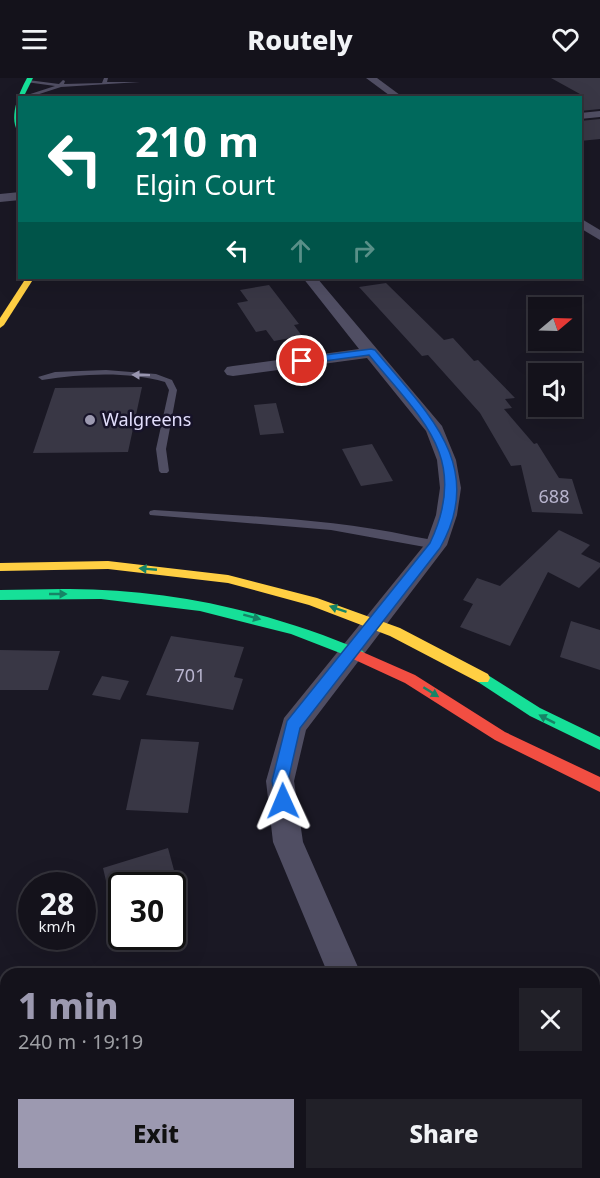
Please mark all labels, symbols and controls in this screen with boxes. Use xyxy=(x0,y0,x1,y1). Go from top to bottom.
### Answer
text: Routely xyxy=(247,21,353,58)
icon: menu xyxy=(18,23,51,56)
icon: heart xyxy=(549,23,582,56)
text: 210 m xyxy=(135,112,259,169)
icon: left xyxy=(36,120,114,198)
text: Elgin Court xyxy=(135,166,275,203)
icon: left xyxy=(221,234,254,267)
icon: ahead xyxy=(284,234,317,267)
icon: right xyxy=(347,234,380,267)
north arrow xyxy=(528,297,582,351)
map controls xyxy=(528,297,582,417)
pin xyxy=(276,335,327,386)
icon: arrive xyxy=(285,344,318,377)
button: sound xyxy=(528,363,582,417)
one-way arrow xyxy=(132,370,151,379)
place label: Walgreens xyxy=(102,407,191,431)
marker: Walgreens xyxy=(83,413,97,427)
house number: 688 xyxy=(539,484,569,508)
one-way arrow xyxy=(138,564,157,574)
one-way arrow xyxy=(49,589,68,599)
one-way arrow xyxy=(329,604,347,614)
one-way arrow xyxy=(243,613,261,622)
house number: 701 xyxy=(175,663,205,687)
one-way arrow xyxy=(422,686,438,698)
one-way arrow xyxy=(538,714,556,724)
position arrow xyxy=(251,769,315,833)
speed limit sign: 30 xyxy=(108,872,186,950)
text: 28 xyxy=(40,883,74,924)
text: km/h xyxy=(39,916,75,936)
text: 1 min xyxy=(18,981,119,1030)
button: close xyxy=(519,988,582,1051)
text: 240 m · 19:19 xyxy=(18,1028,143,1055)
button: Exit xyxy=(18,1099,294,1168)
button: Share xyxy=(306,1099,582,1168)

